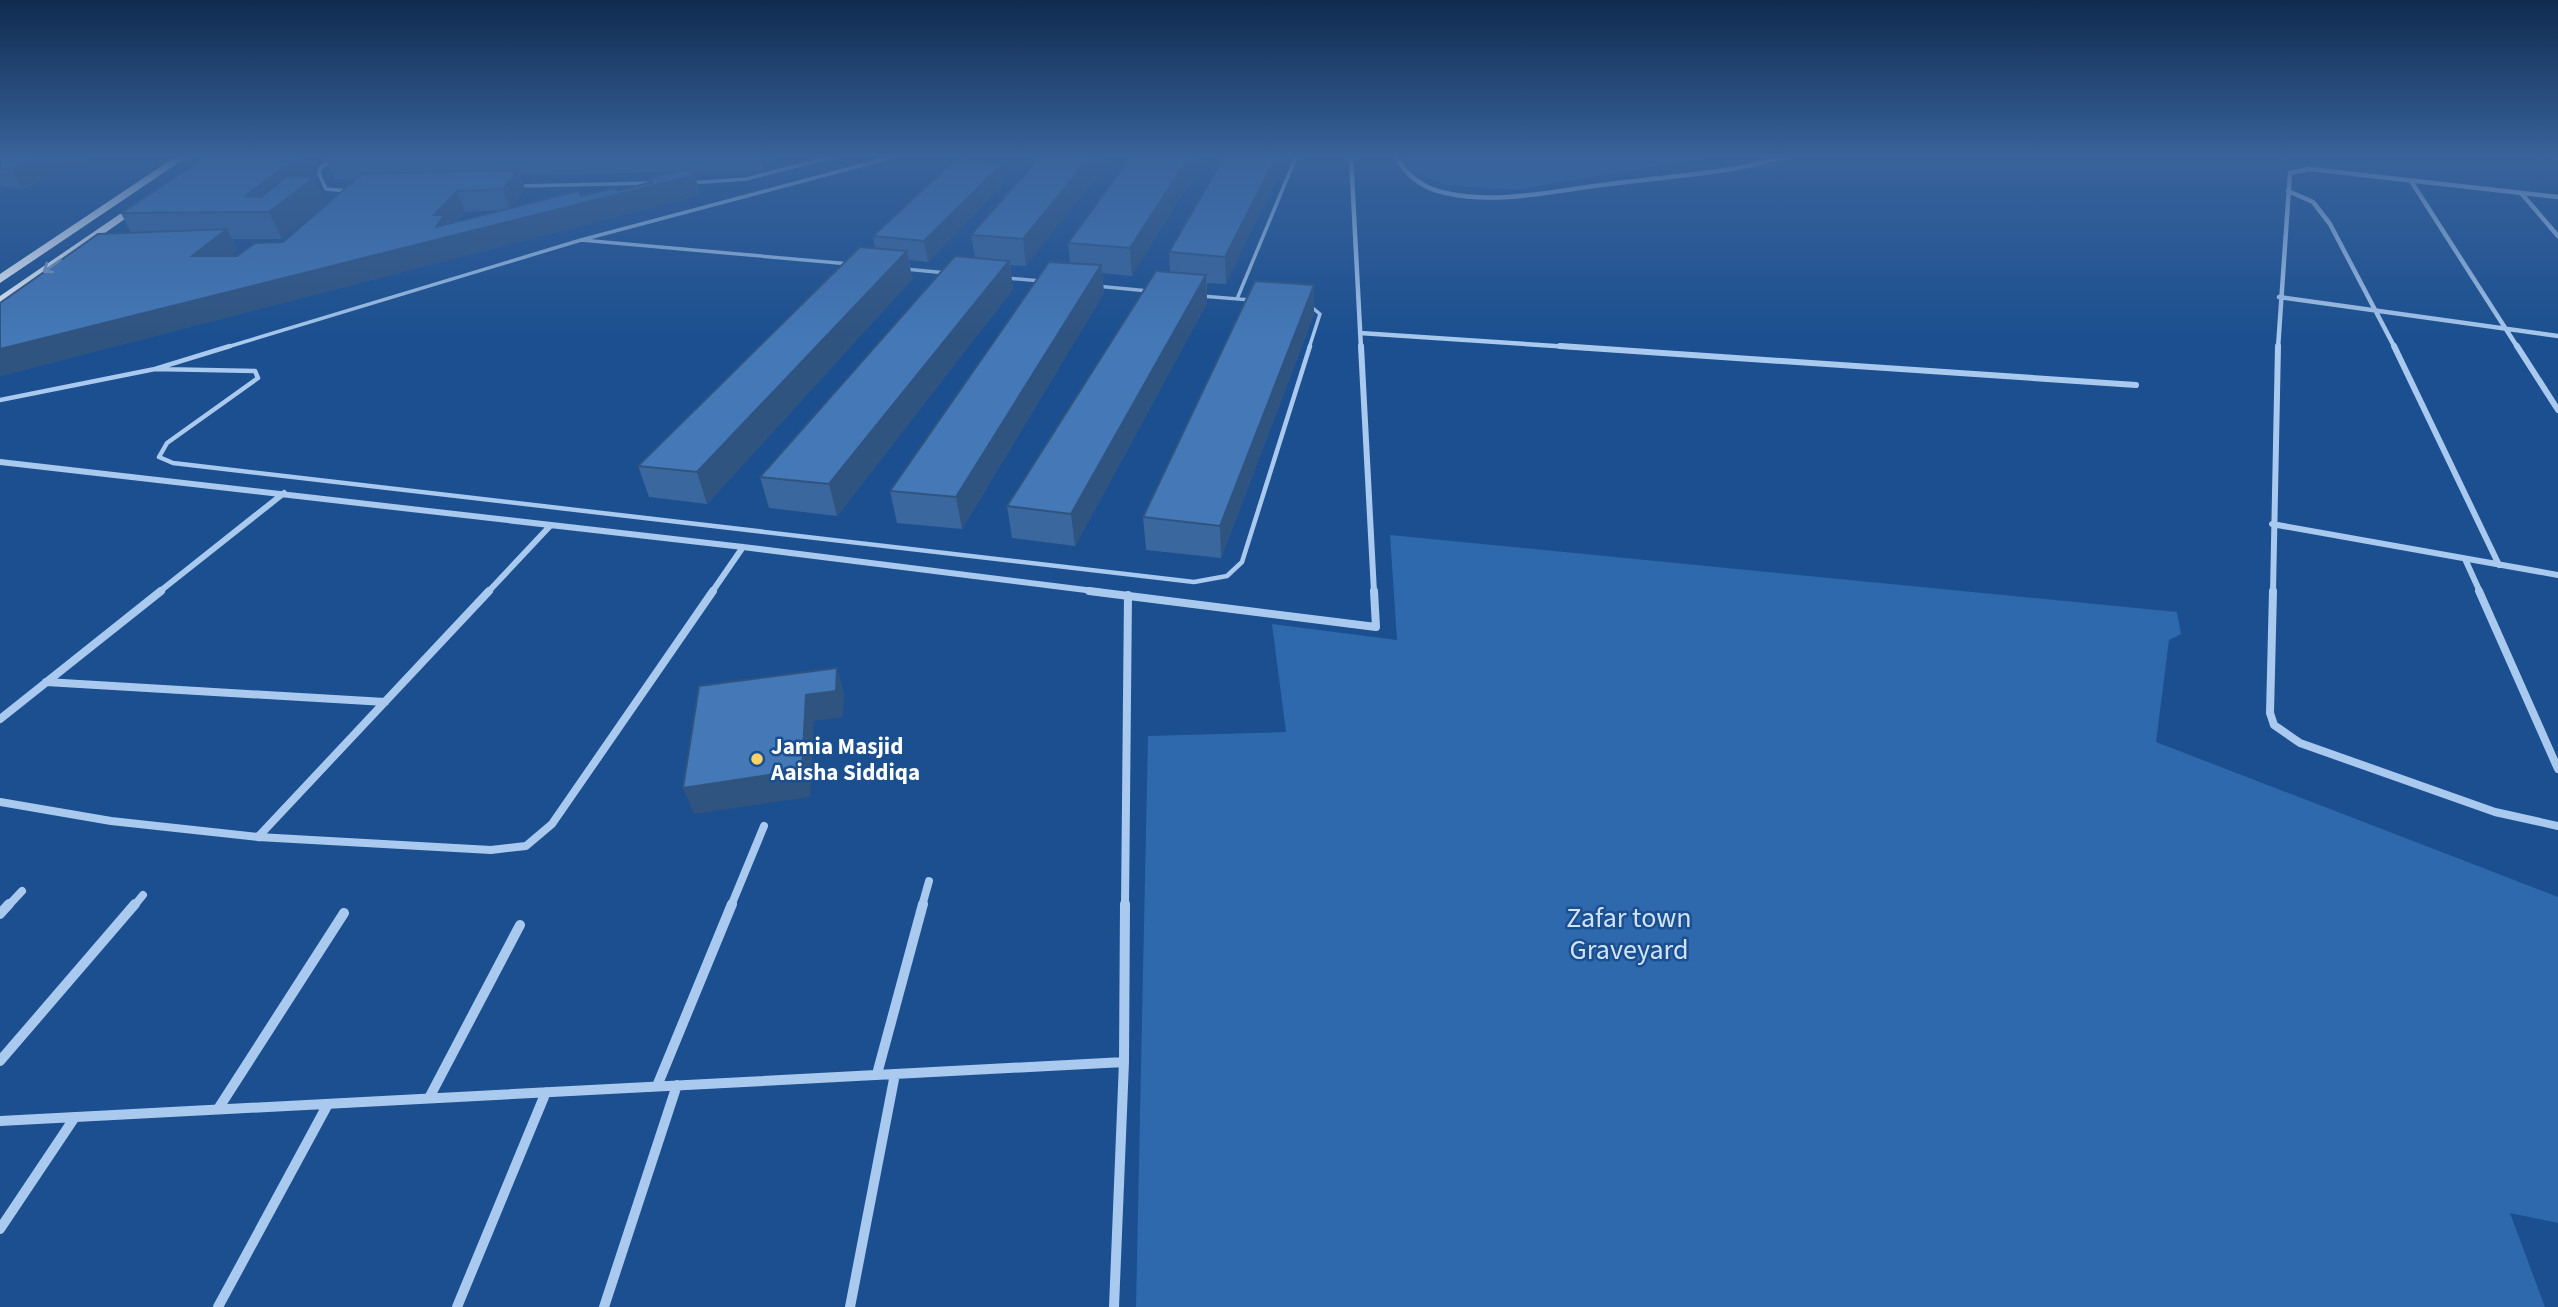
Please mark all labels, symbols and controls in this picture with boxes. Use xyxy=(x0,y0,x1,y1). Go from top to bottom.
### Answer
one-way arrow xyxy=(43,259,63,273)
place label: Jamia Masjid Aaisha Siddiqa xyxy=(770,730,920,789)
marker: Jamia Masjid Aaisha Siddiqa xyxy=(749,751,765,767)
park label: Zafar town Graveyard xyxy=(1566,898,1692,970)

